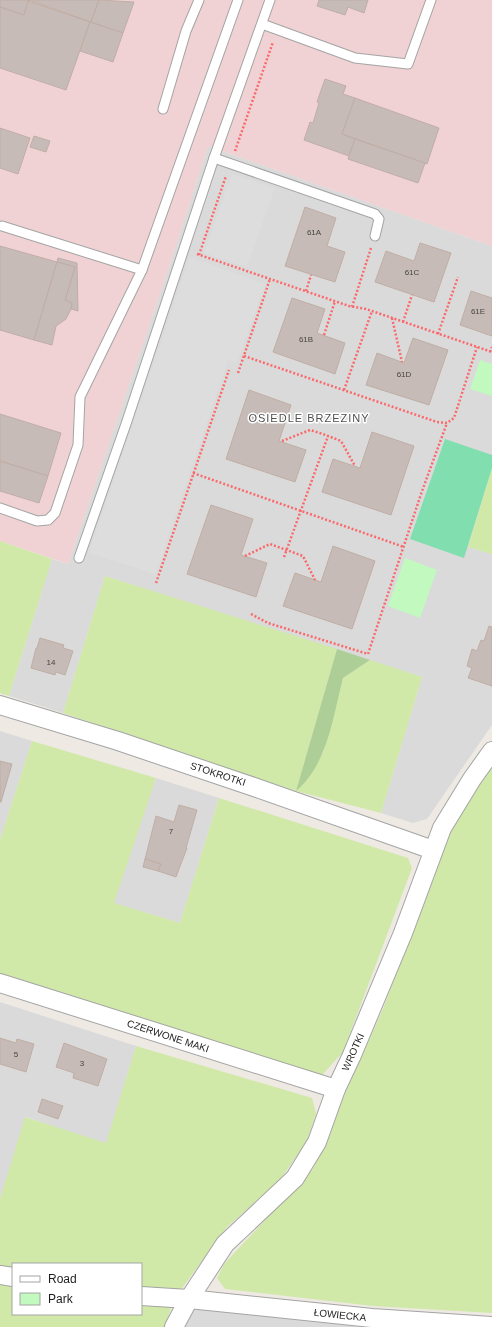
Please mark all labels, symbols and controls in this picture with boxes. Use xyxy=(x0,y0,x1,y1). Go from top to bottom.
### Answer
house number: 61A xyxy=(307,228,322,237)
house number: 61C xyxy=(405,268,420,277)
house number: 61E xyxy=(471,307,485,316)
house number: 61B xyxy=(299,335,313,344)
house number: 61D xyxy=(397,370,412,379)
district label: OSIEDLE BRZEZINY xyxy=(248,412,370,424)
house number: 14 xyxy=(47,658,56,667)
street label: STOKROTKI xyxy=(189,760,247,788)
house number: 7 xyxy=(169,827,174,836)
street label: CZERWONE MAKI xyxy=(126,1018,210,1054)
street label: WROTKI xyxy=(340,1031,366,1073)
house number: 5 xyxy=(14,1050,19,1059)
house number: 3 xyxy=(80,1059,85,1068)
legend xyxy=(12,1263,142,1315)
text: Road xyxy=(48,1272,77,1286)
text: Park xyxy=(48,1292,74,1306)
street label: ŁOWIECKA xyxy=(313,1307,367,1323)

